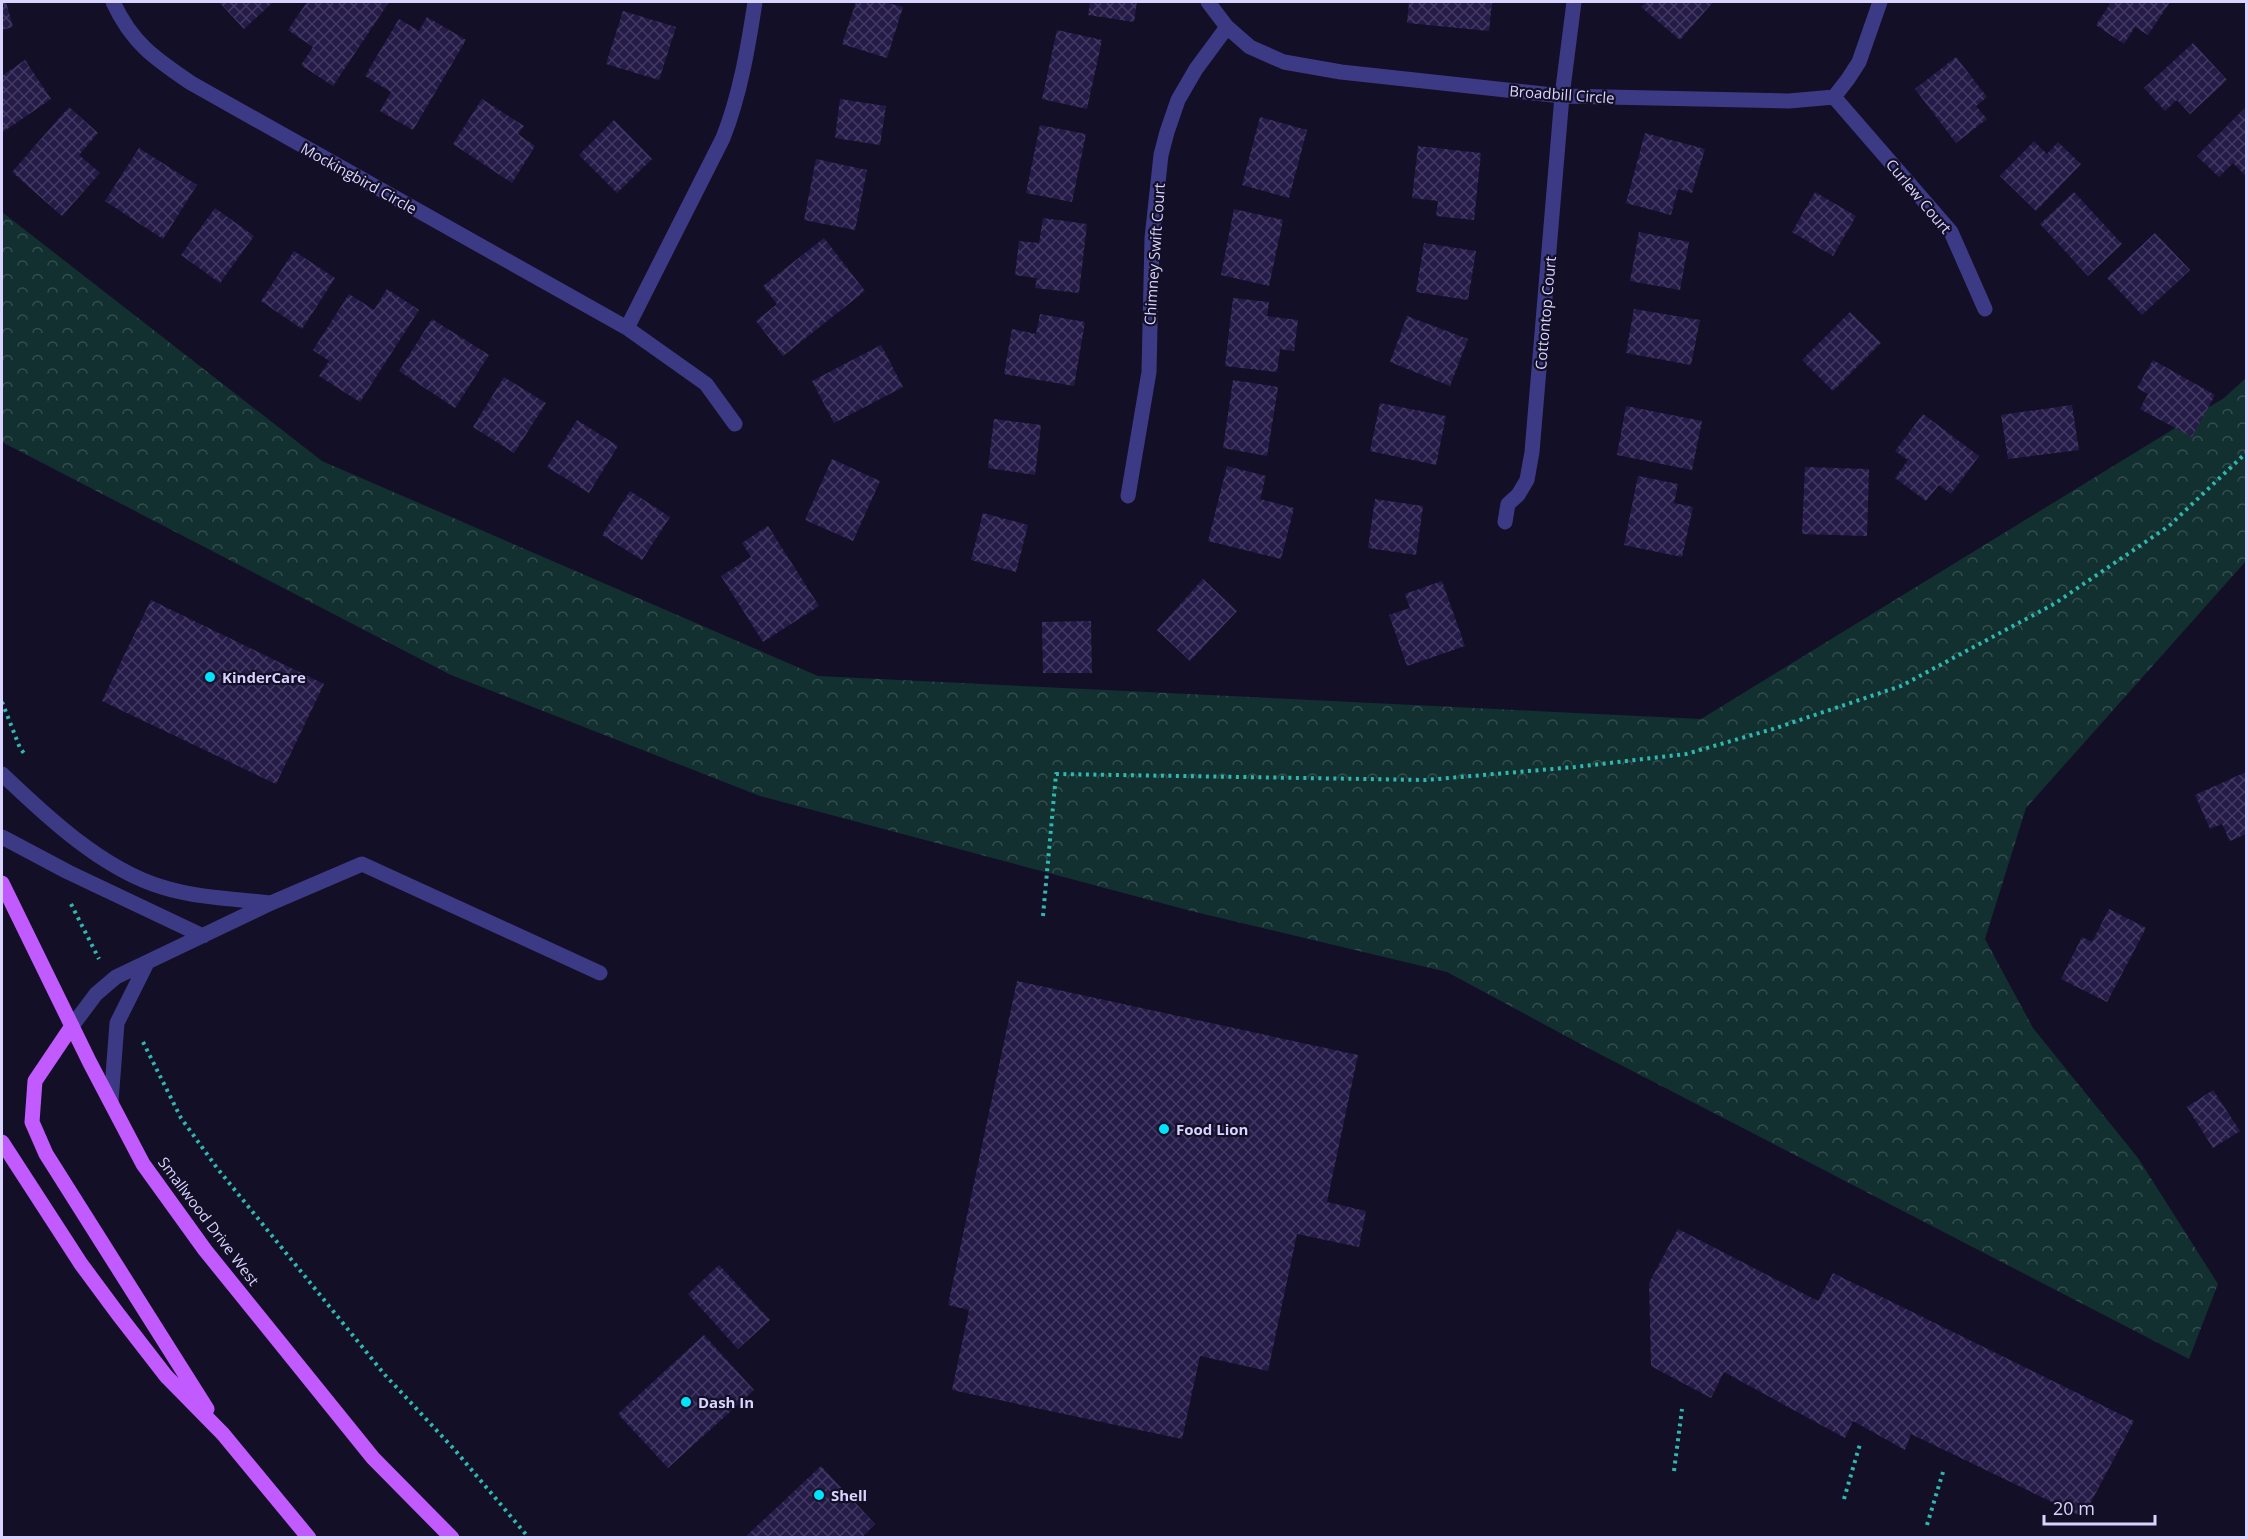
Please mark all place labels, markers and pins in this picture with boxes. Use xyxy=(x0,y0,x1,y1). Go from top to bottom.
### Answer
place label: KinderCare xyxy=(222,667,306,687)
marker: KinderCare xyxy=(203,670,217,684)
place label: Food Lion xyxy=(1176,1119,1248,1139)
marker: Food Lion xyxy=(1157,1122,1171,1136)
place label: Dash In xyxy=(698,1392,754,1412)
marker: Dash In xyxy=(679,1395,693,1409)
place label: Shell xyxy=(831,1485,867,1505)
marker: Shell xyxy=(812,1488,826,1502)

